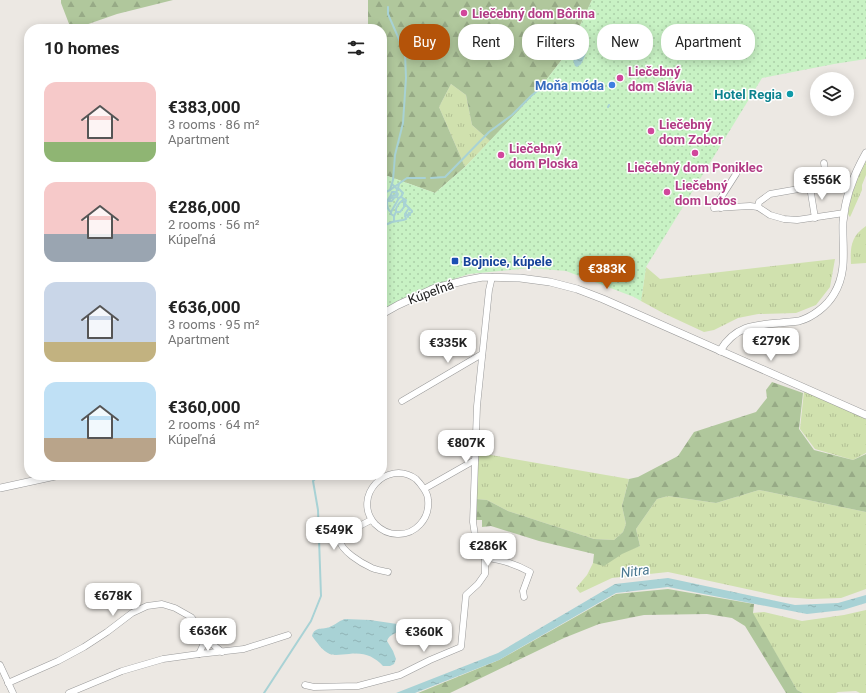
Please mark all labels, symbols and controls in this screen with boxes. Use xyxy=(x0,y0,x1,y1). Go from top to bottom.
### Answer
place label: Liečebný dom Bôrina xyxy=(472,6,595,21)
marker: Liečebný dom Bôrina xyxy=(459,8,469,18)
chip: Buy xyxy=(399,24,450,60)
chip: Rent xyxy=(458,24,514,60)
chip: Filters xyxy=(522,24,589,60)
chip: New xyxy=(597,24,653,60)
chip: Apartment xyxy=(661,24,755,60)
icon: filters xyxy=(345,37,367,59)
text: 10 homes xyxy=(44,38,120,58)
place label: Liečebný dom Slávia xyxy=(628,64,692,94)
map controls xyxy=(810,72,854,116)
button: layers xyxy=(810,72,854,116)
marker: Liečebný dom Slávia xyxy=(615,73,625,83)
place label: Moňa móda xyxy=(535,78,604,93)
marker: Moňa móda xyxy=(607,80,617,90)
place label: Hotel Regia xyxy=(714,87,782,102)
marker: Hotel Regia xyxy=(785,89,795,99)
text: €383,000 xyxy=(168,97,240,117)
icon: home xyxy=(76,98,124,146)
text: 3 rooms · 86 m² xyxy=(168,117,260,132)
place label: Liečebný dom Zobor xyxy=(659,117,723,147)
marker: Liečebný dom Zobor xyxy=(646,126,656,136)
text: Apartment xyxy=(168,132,230,147)
place label: Liečebný dom Ploska xyxy=(509,141,578,171)
marker: Liečebný dom Poniklec xyxy=(690,148,700,158)
marker: Liečebný dom Ploska xyxy=(496,150,506,160)
place label: Liečebný dom Poniklec xyxy=(627,160,763,175)
pin: €556K xyxy=(794,167,850,201)
text: €556K xyxy=(803,172,841,187)
place label: Liečebný dom Lotos xyxy=(675,178,737,208)
marker: Liečebný dom Lotos xyxy=(662,187,672,197)
text: €286,000 xyxy=(168,197,240,217)
icon: home xyxy=(76,198,124,246)
text: 2 rooms · 56 m² xyxy=(168,217,260,232)
text: Kúpeľná xyxy=(168,232,216,247)
place label: Bojnice, kúpele xyxy=(463,254,552,269)
marker: Bojnice, kúpele xyxy=(450,256,460,266)
pin: €383K xyxy=(579,256,635,290)
text: €383K xyxy=(588,261,626,276)
street label: Kúpeľná xyxy=(406,277,456,307)
text: €636,000 xyxy=(168,297,240,317)
icon: home xyxy=(76,298,124,346)
text: 3 rooms · 95 m² xyxy=(168,317,260,332)
pin: €279K xyxy=(743,328,799,362)
pin: €335K xyxy=(420,330,476,364)
text: Apartment xyxy=(168,332,230,347)
text: €279K xyxy=(752,333,790,348)
text: €335K xyxy=(429,335,467,350)
text: €360,000 xyxy=(168,397,240,417)
icon: home xyxy=(76,398,124,446)
text: 2 rooms · 64 m² xyxy=(168,417,260,432)
pin: €807K xyxy=(438,430,494,464)
text: Kúpeľná xyxy=(168,432,216,447)
text: €807K xyxy=(447,435,485,450)
pin: €549K xyxy=(306,517,362,551)
text: €549K xyxy=(315,522,353,537)
pin: €286K xyxy=(460,533,516,567)
text: €286K xyxy=(469,538,507,553)
water label: Nitra xyxy=(620,561,650,581)
pin: €678K xyxy=(85,583,141,617)
text: €678K xyxy=(94,588,132,603)
pin: €636K xyxy=(180,618,236,652)
pin: €360K xyxy=(396,619,452,653)
text: €636K xyxy=(189,623,227,638)
text: €360K xyxy=(405,624,443,639)

